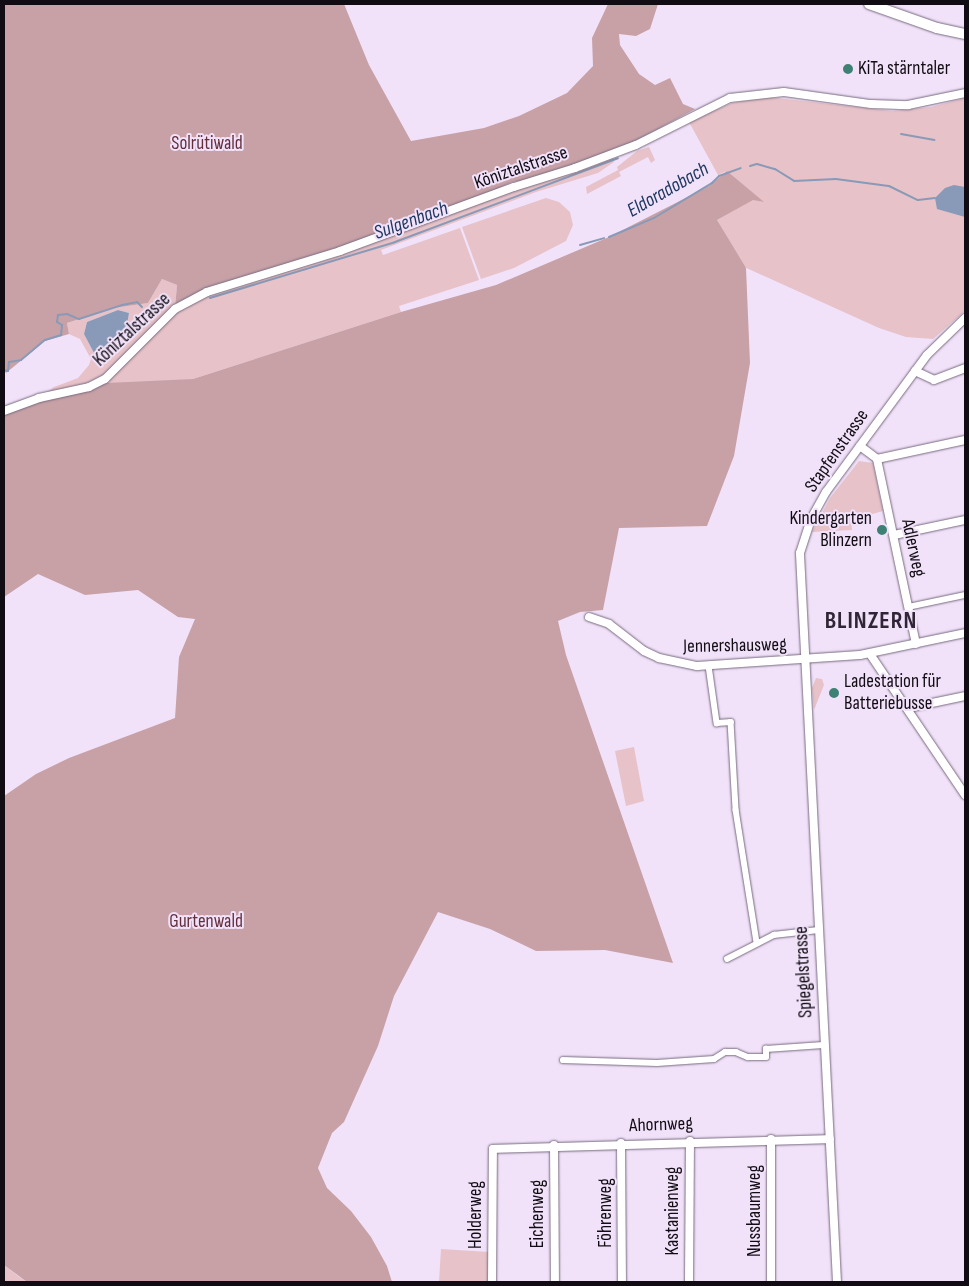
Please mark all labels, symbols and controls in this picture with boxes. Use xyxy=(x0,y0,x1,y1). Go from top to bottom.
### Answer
place label: KiTa stärntaler xyxy=(858,58,950,80)
marker: KiTa stärntaler xyxy=(842,63,854,75)
park label: Solrütiwald xyxy=(171,133,243,155)
street label: Köniztalstrasse xyxy=(471,141,571,195)
water label: Eldoradobach xyxy=(623,157,713,223)
water label: Sulgenbach xyxy=(371,197,451,245)
street label: Köniztalstrasse xyxy=(89,288,175,372)
street label: Stapfenstrasse xyxy=(800,405,874,497)
place label: Kindergarten Blinzern xyxy=(789,508,872,552)
street label: Adlerweg xyxy=(896,517,930,579)
marker: Kindergarten Blinzern xyxy=(876,524,888,536)
district label: BLINZERN xyxy=(824,607,918,635)
street label: Jennershausweg xyxy=(683,634,787,658)
place label: Ladestation für Batteriebusse xyxy=(844,671,941,715)
marker: Ladestation für Batteriebusse xyxy=(828,687,840,699)
park label: Gurtenwald xyxy=(169,911,243,933)
street label: Spiegelstrasse xyxy=(790,925,818,1019)
street label: Ahornweg xyxy=(629,1112,693,1138)
street label: Nussbaumweg xyxy=(744,1165,766,1257)
street label: Kastanienweg xyxy=(662,1167,684,1255)
street label: Föhrenweg xyxy=(595,1178,617,1248)
street label: Eichenweg xyxy=(527,1180,549,1248)
street label: Holderweg xyxy=(465,1181,487,1249)

